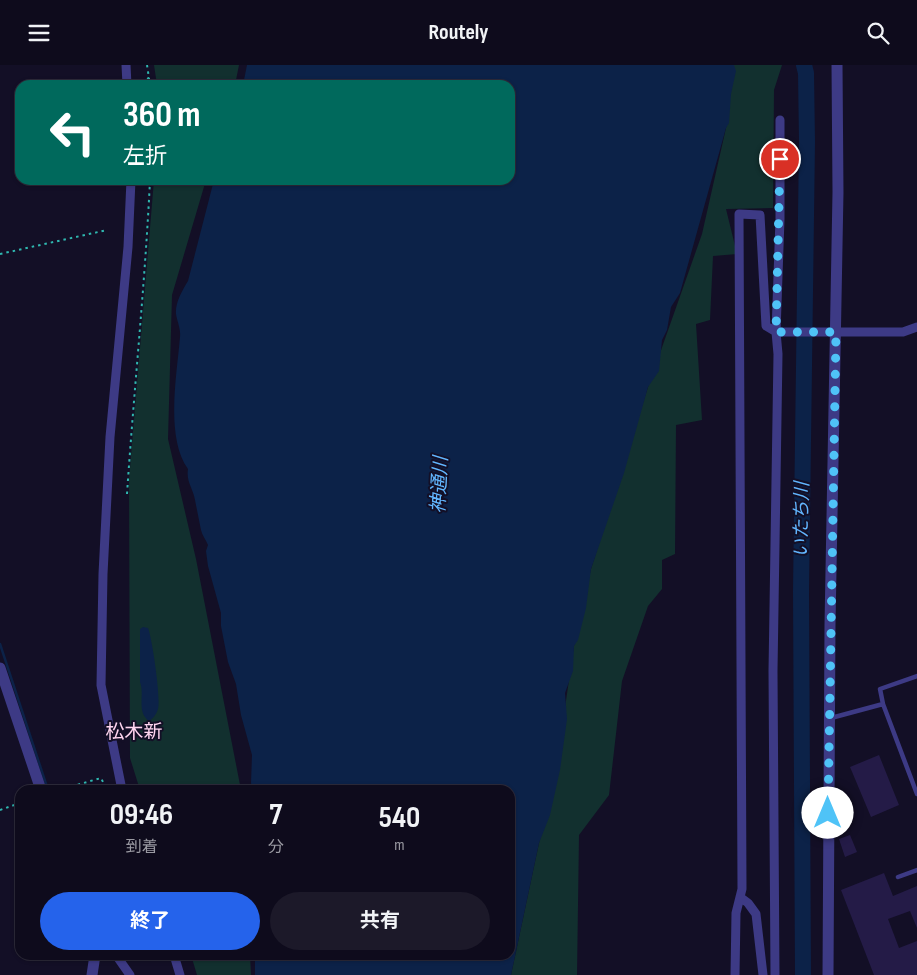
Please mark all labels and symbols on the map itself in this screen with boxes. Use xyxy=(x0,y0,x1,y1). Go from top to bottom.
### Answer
pin xyxy=(759,138,801,180)
water label: 神通川 xyxy=(427,454,453,514)
water label: いたち川 xyxy=(790,480,814,558)
district label: 松木新 xyxy=(105,721,163,744)
position arrow xyxy=(801,786,853,838)

